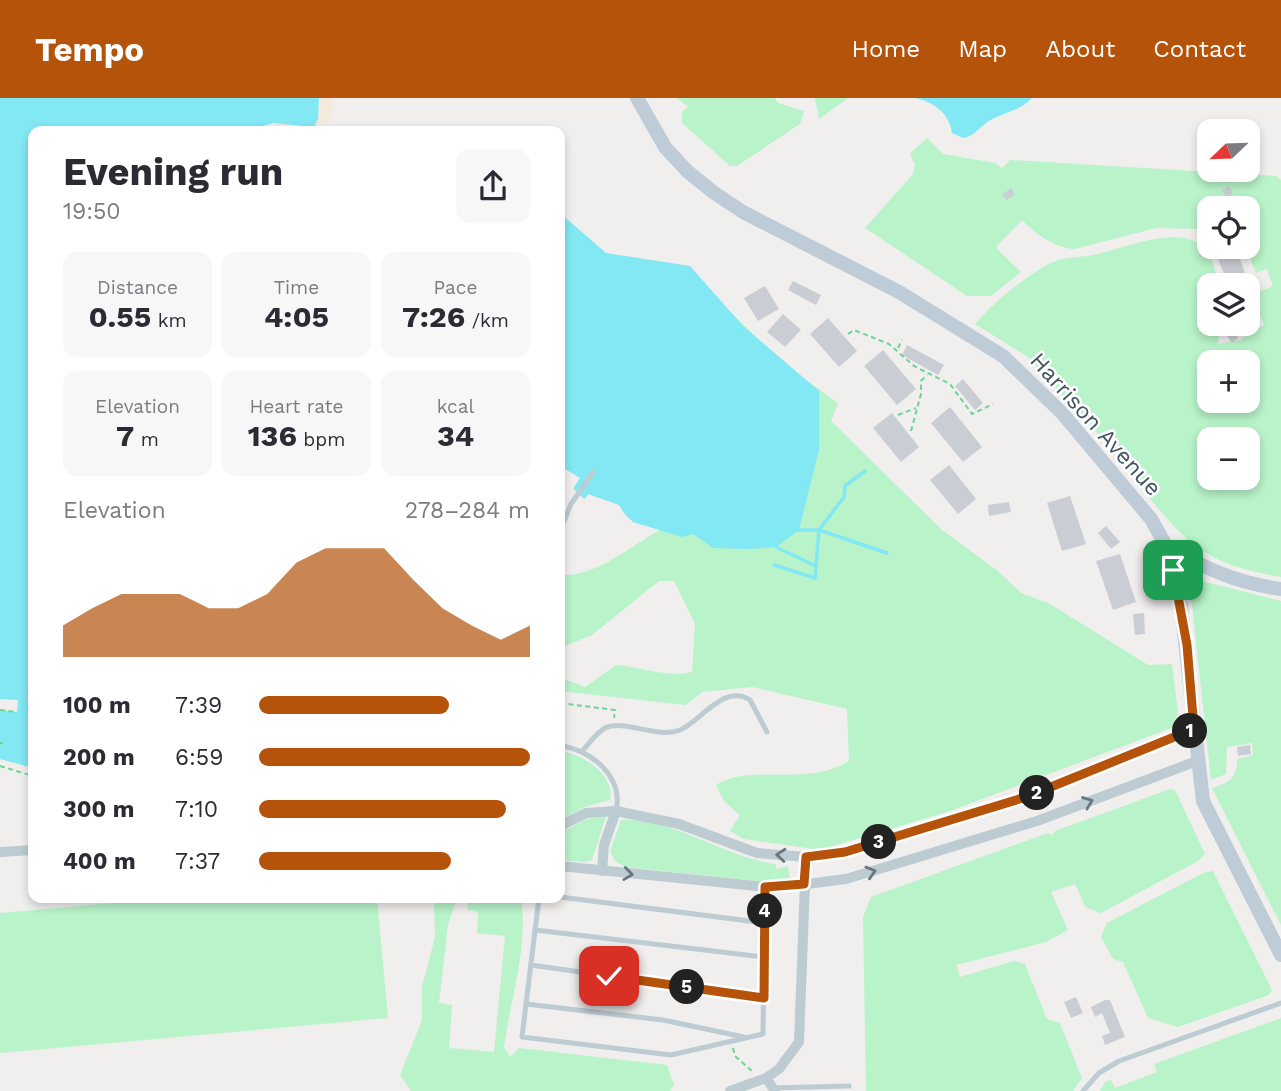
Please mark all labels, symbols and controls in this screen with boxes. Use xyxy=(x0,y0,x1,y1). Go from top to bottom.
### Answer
text: Tempo xyxy=(35,30,144,69)
text: Home xyxy=(852,35,920,63)
text: Map xyxy=(958,35,1007,63)
text: About xyxy=(1045,35,1115,63)
text: Contact xyxy=(1153,35,1246,63)
north arrow xyxy=(1197,119,1260,182)
map controls xyxy=(1197,119,1260,490)
button: share xyxy=(456,149,530,223)
text: Evening run xyxy=(63,150,283,194)
button: locate xyxy=(1197,196,1260,259)
text: 19:50 xyxy=(63,198,121,225)
button: layers xyxy=(1197,273,1260,336)
text: Distance xyxy=(97,276,178,299)
text: Time xyxy=(274,276,319,299)
text: Pace xyxy=(434,276,477,299)
text: 0.55 xyxy=(88,299,151,334)
text: 4:05 xyxy=(264,299,329,334)
text: 7:26 xyxy=(402,299,465,334)
text: km xyxy=(151,309,187,332)
text: /km xyxy=(465,309,509,332)
street label: Harrison Avenue xyxy=(1024,347,1167,501)
button: + xyxy=(1197,350,1260,413)
text: Elevation xyxy=(95,395,180,418)
text: Heart rate xyxy=(250,395,343,418)
text: kcal xyxy=(437,395,474,418)
text: 7 xyxy=(116,418,134,453)
text: 136 xyxy=(248,418,297,453)
text: 34 xyxy=(437,418,474,453)
button: − xyxy=(1197,427,1260,490)
text: m xyxy=(134,428,159,451)
text: bpm xyxy=(297,428,345,451)
text: Elevation xyxy=(63,497,166,524)
text: 278–284 m xyxy=(405,497,530,524)
pin xyxy=(1143,540,1203,600)
icon: arrive xyxy=(1154,551,1192,589)
text: 100 m xyxy=(63,692,131,719)
text: 7:39 xyxy=(175,692,222,719)
pin: 1 xyxy=(1172,714,1208,748)
text: 1 xyxy=(1185,719,1194,742)
text: 200 m xyxy=(63,744,135,771)
text: 6:59 xyxy=(175,744,223,771)
pin: 2 xyxy=(1020,776,1054,810)
text: 2 xyxy=(1031,781,1042,804)
text: 300 m xyxy=(63,796,134,823)
text: 7:10 xyxy=(175,796,218,823)
one-way arrow xyxy=(1081,796,1093,810)
pin: 3 xyxy=(862,824,896,860)
text: 3 xyxy=(873,830,884,853)
text: 400 m xyxy=(63,848,136,875)
text: 7:37 xyxy=(175,848,220,875)
one-way arrow xyxy=(775,848,786,863)
one-way arrow xyxy=(865,865,877,880)
one-way arrow xyxy=(623,866,634,881)
pin: 4 xyxy=(748,894,782,928)
text: 4 xyxy=(758,899,771,922)
pin xyxy=(579,946,639,1006)
icon: check xyxy=(590,957,628,995)
pin: 5 xyxy=(670,970,704,1004)
text: 5 xyxy=(681,975,692,998)

